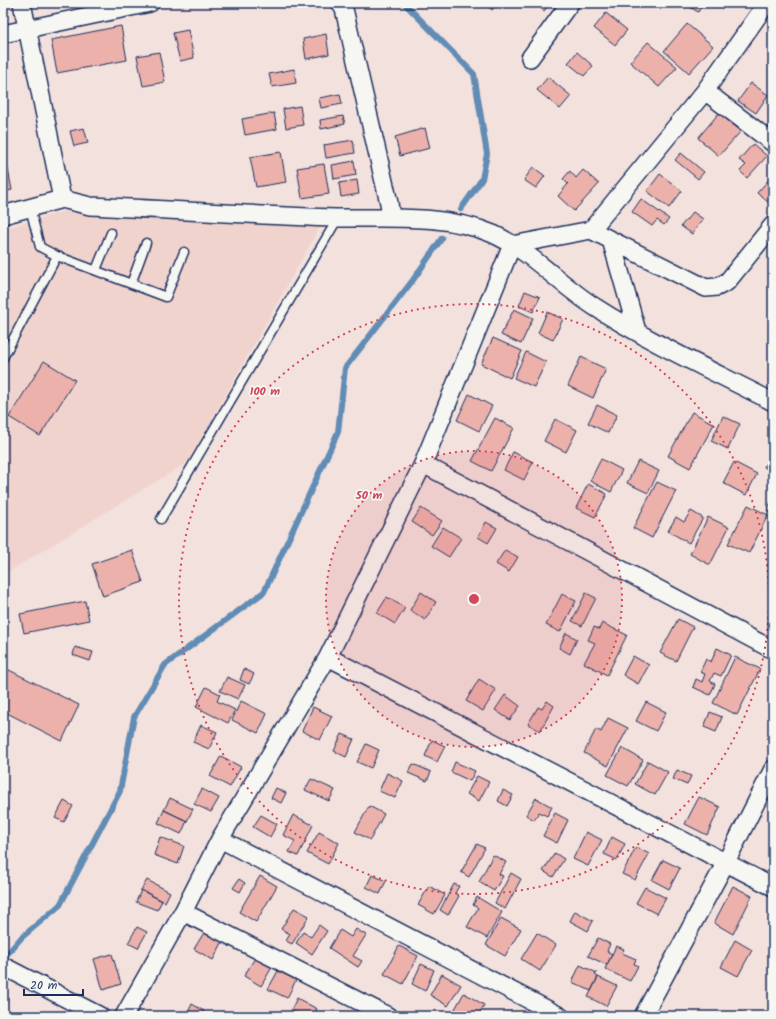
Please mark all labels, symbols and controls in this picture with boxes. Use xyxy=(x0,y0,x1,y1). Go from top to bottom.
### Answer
text: 100 m xyxy=(250,382,280,401)
text: 50 m xyxy=(355,486,383,505)
centre of rings xyxy=(467,592,481,606)
scale bar xyxy=(24,971,83,997)
text: 20 m xyxy=(30,976,58,995)

